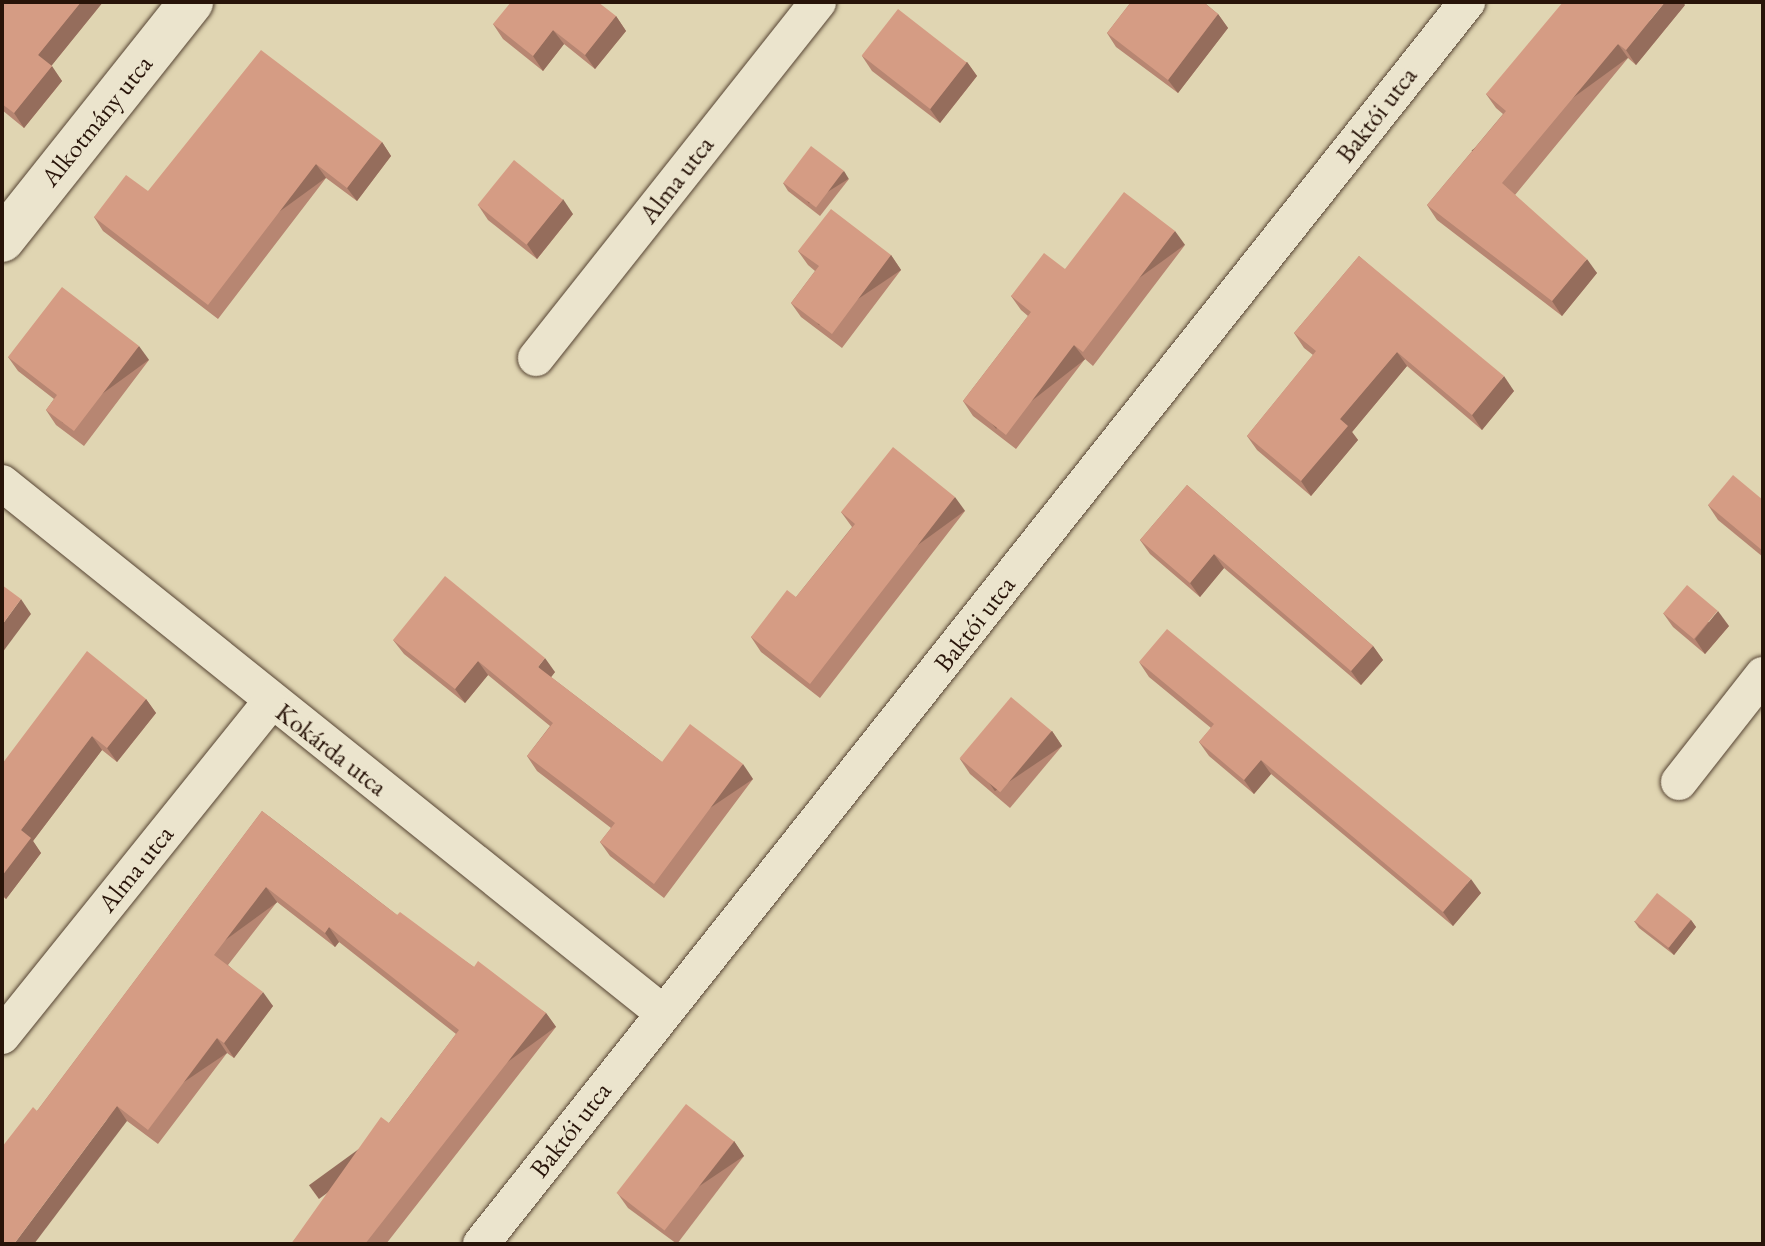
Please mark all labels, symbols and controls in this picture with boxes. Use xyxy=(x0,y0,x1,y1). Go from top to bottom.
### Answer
street label: Alkotmány utca xyxy=(35,49,159,193)
street label: Baktói utca xyxy=(1330,61,1424,169)
street label: Alma utca xyxy=(633,130,721,230)
street label: Baktói utca xyxy=(928,570,1022,678)
street label: Kokárda utca xyxy=(269,697,393,803)
street label: Alma utca xyxy=(92,819,180,919)
street label: Baktói utca xyxy=(524,1076,618,1184)

